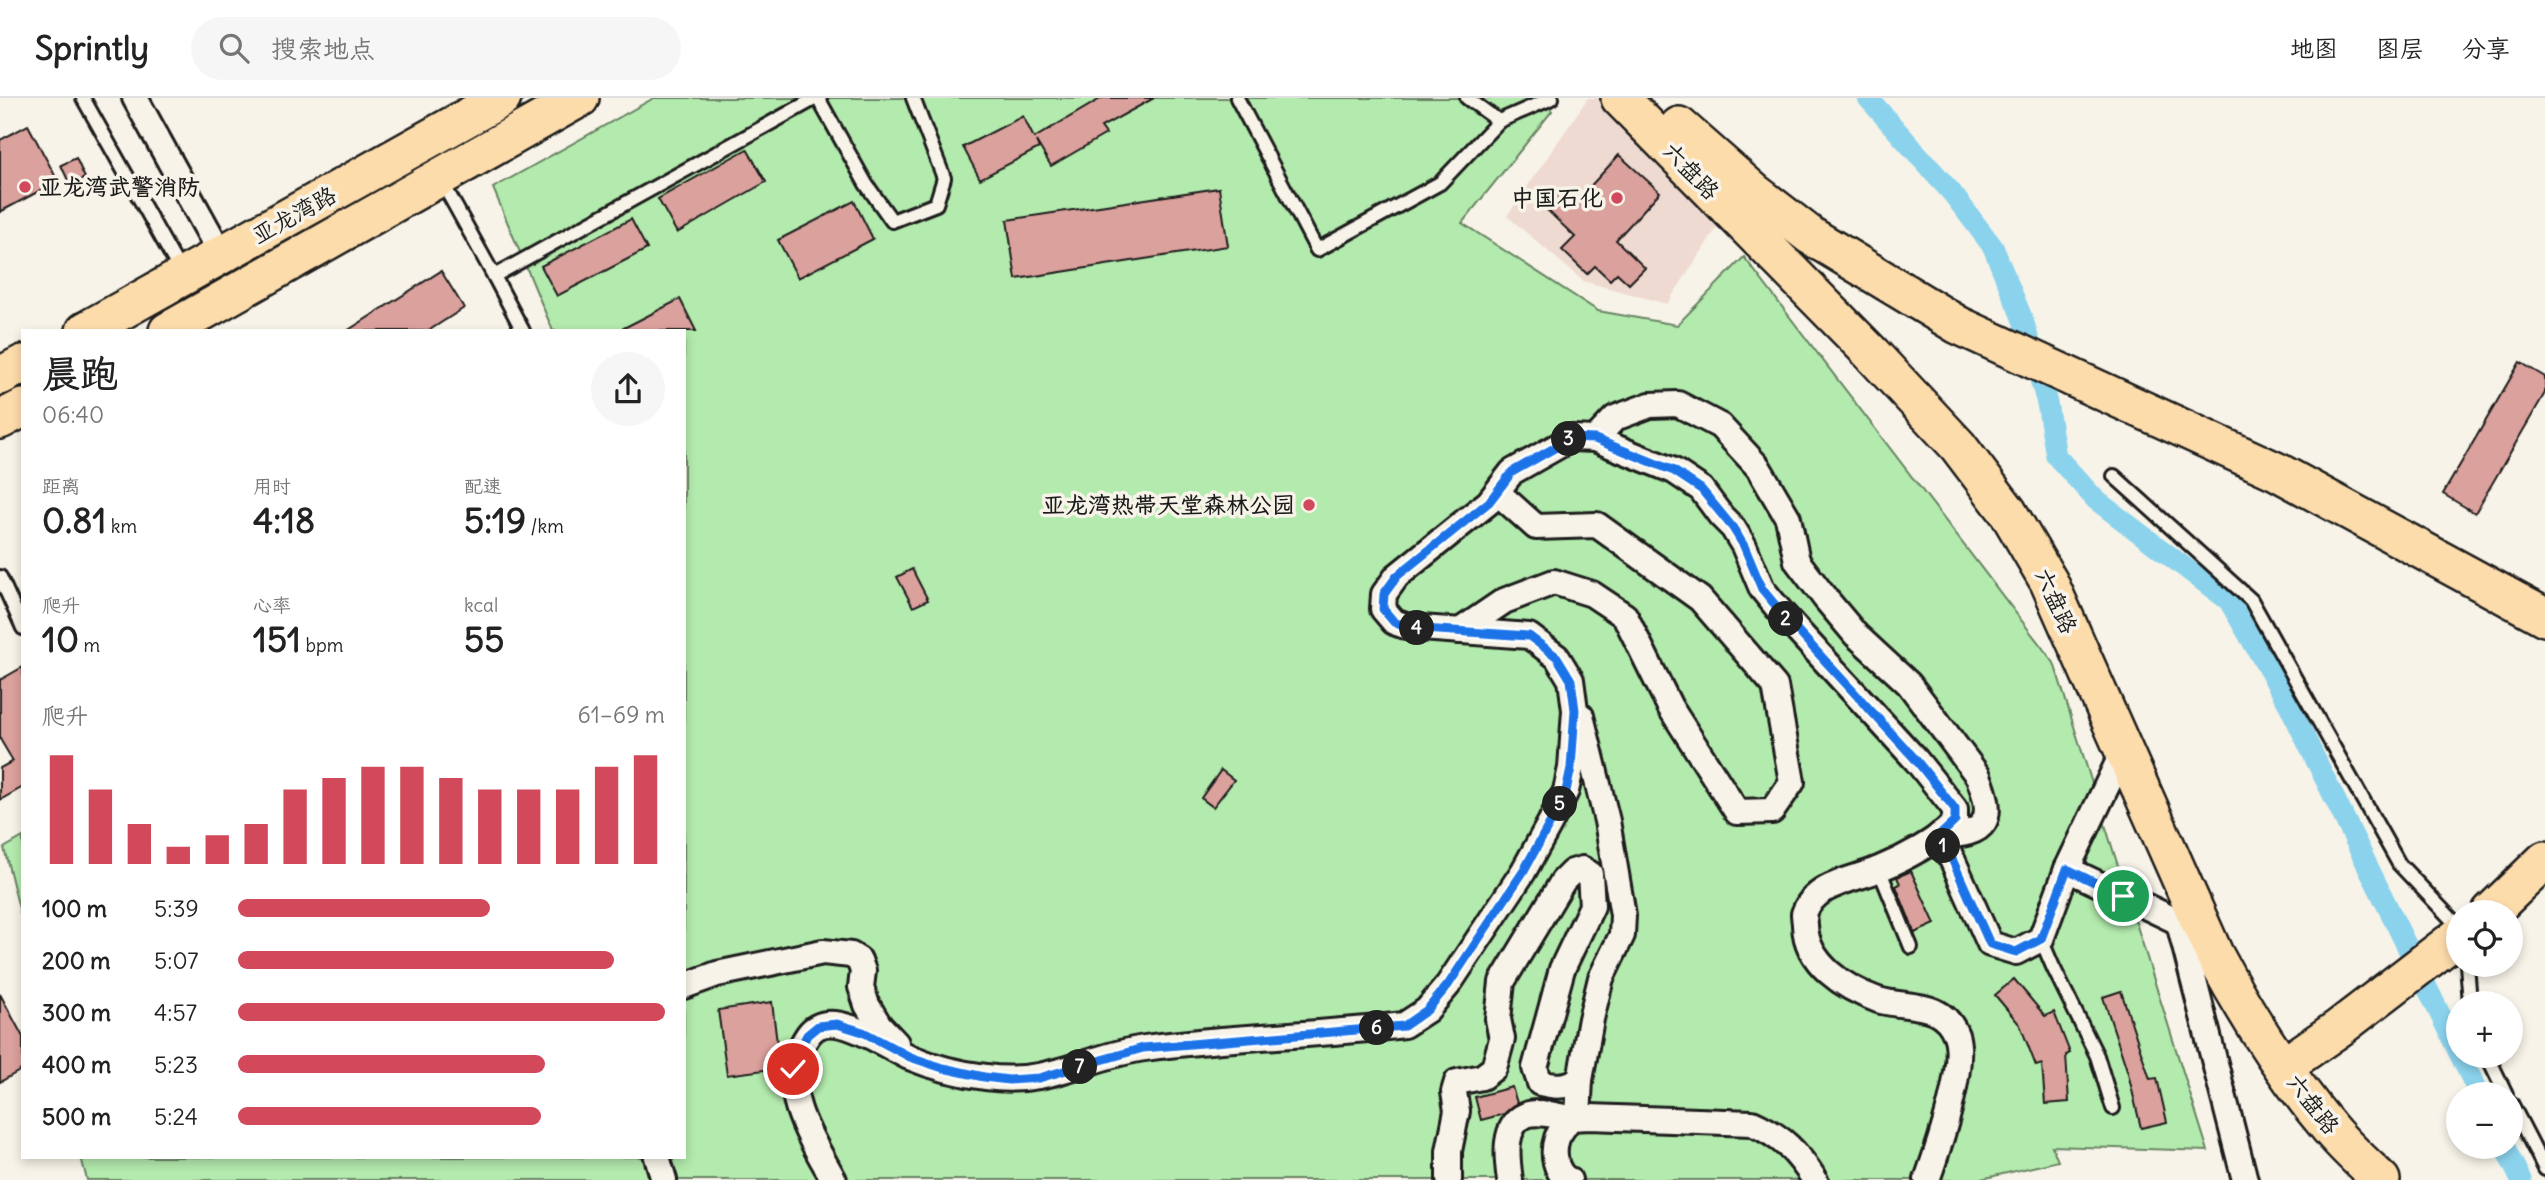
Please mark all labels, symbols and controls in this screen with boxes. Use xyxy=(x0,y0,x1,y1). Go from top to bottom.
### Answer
search box xyxy=(191,17,681,80)
text: Sprintly xyxy=(35,27,149,69)
icon: search xyxy=(215,29,253,67)
text: 搜索地点 xyxy=(271,32,375,65)
text: 地图 xyxy=(2290,33,2338,63)
text: 图层 xyxy=(2376,33,2424,63)
text: 分享 xyxy=(2462,33,2510,63)
street label: 六盘路 xyxy=(1657,136,1726,206)
place label: 亚龙湾武警消防 xyxy=(39,172,200,201)
marker: 亚龙湾武警消防 xyxy=(17,179,33,195)
street label: 亚龙湾路 xyxy=(246,180,341,250)
place label: 中国石化 xyxy=(1511,183,1603,212)
marker: 中国石化 xyxy=(1609,190,1625,206)
text: 晨跑 xyxy=(42,350,118,397)
button: share xyxy=(591,352,665,426)
text: 06:40 xyxy=(42,400,104,429)
pin: 3 xyxy=(1552,422,1586,456)
text: 3 xyxy=(1563,426,1574,450)
text: 距离 xyxy=(42,474,80,498)
text: 用时 xyxy=(253,474,291,498)
text: 配速 xyxy=(464,474,502,498)
place label: 亚龙湾热带天堂森林公园 xyxy=(1042,490,1295,519)
marker: 亚龙湾热带天堂森林公园 xyxy=(1301,497,1317,513)
text: 0.81 xyxy=(42,498,106,542)
text: 4:18 xyxy=(253,498,315,542)
text: 5:19 xyxy=(464,498,526,542)
text: km xyxy=(106,514,137,538)
text: /km xyxy=(526,514,564,538)
street label: 六盘路 xyxy=(2029,563,2084,638)
text: 爬升 xyxy=(42,593,80,617)
text: 心率 xyxy=(253,593,291,617)
text: kcal xyxy=(464,593,498,617)
pin: 2 xyxy=(1768,602,1803,636)
text: 2 xyxy=(1780,606,1791,630)
pin: 4 xyxy=(1400,610,1434,646)
text: 4 xyxy=(1411,615,1422,639)
text: 10 xyxy=(42,617,79,661)
text: 151 xyxy=(253,617,301,661)
text: 55 xyxy=(464,617,504,661)
text: m xyxy=(79,633,100,657)
text: bpm xyxy=(301,633,343,657)
text: 61–69 m xyxy=(577,700,665,729)
text: 爬升 xyxy=(42,701,88,730)
pin: 5 xyxy=(1542,786,1578,822)
text: 5 xyxy=(1554,791,1565,815)
pin: 1 xyxy=(1926,828,1960,864)
text: 1 xyxy=(1939,833,1946,857)
pin xyxy=(2093,866,2153,926)
icon: arrive xyxy=(2104,877,2142,915)
text: 100 m xyxy=(42,894,107,923)
text: 5:39 xyxy=(154,894,199,923)
map controls xyxy=(2446,900,2523,1159)
button: locate xyxy=(2446,900,2523,977)
text: 200 m xyxy=(42,946,111,975)
text: 5:07 xyxy=(154,946,199,975)
button: + xyxy=(2446,991,2523,1068)
text: 300 m xyxy=(42,998,111,1027)
text: 4:57 xyxy=(154,998,197,1027)
pin: 6 xyxy=(1360,1010,1394,1046)
text: 6 xyxy=(1371,1015,1382,1039)
pin xyxy=(763,1039,823,1099)
pin: 7 xyxy=(1062,1049,1098,1084)
text: 400 m xyxy=(42,1050,111,1079)
text: 5:23 xyxy=(154,1050,198,1079)
icon: check xyxy=(774,1050,812,1088)
text: 7 xyxy=(1075,1054,1084,1078)
street label: 六盘路 xyxy=(2281,1068,2346,1140)
button: − xyxy=(2446,1082,2523,1159)
text: 500 m xyxy=(42,1102,111,1131)
text: 5:24 xyxy=(154,1102,198,1131)

